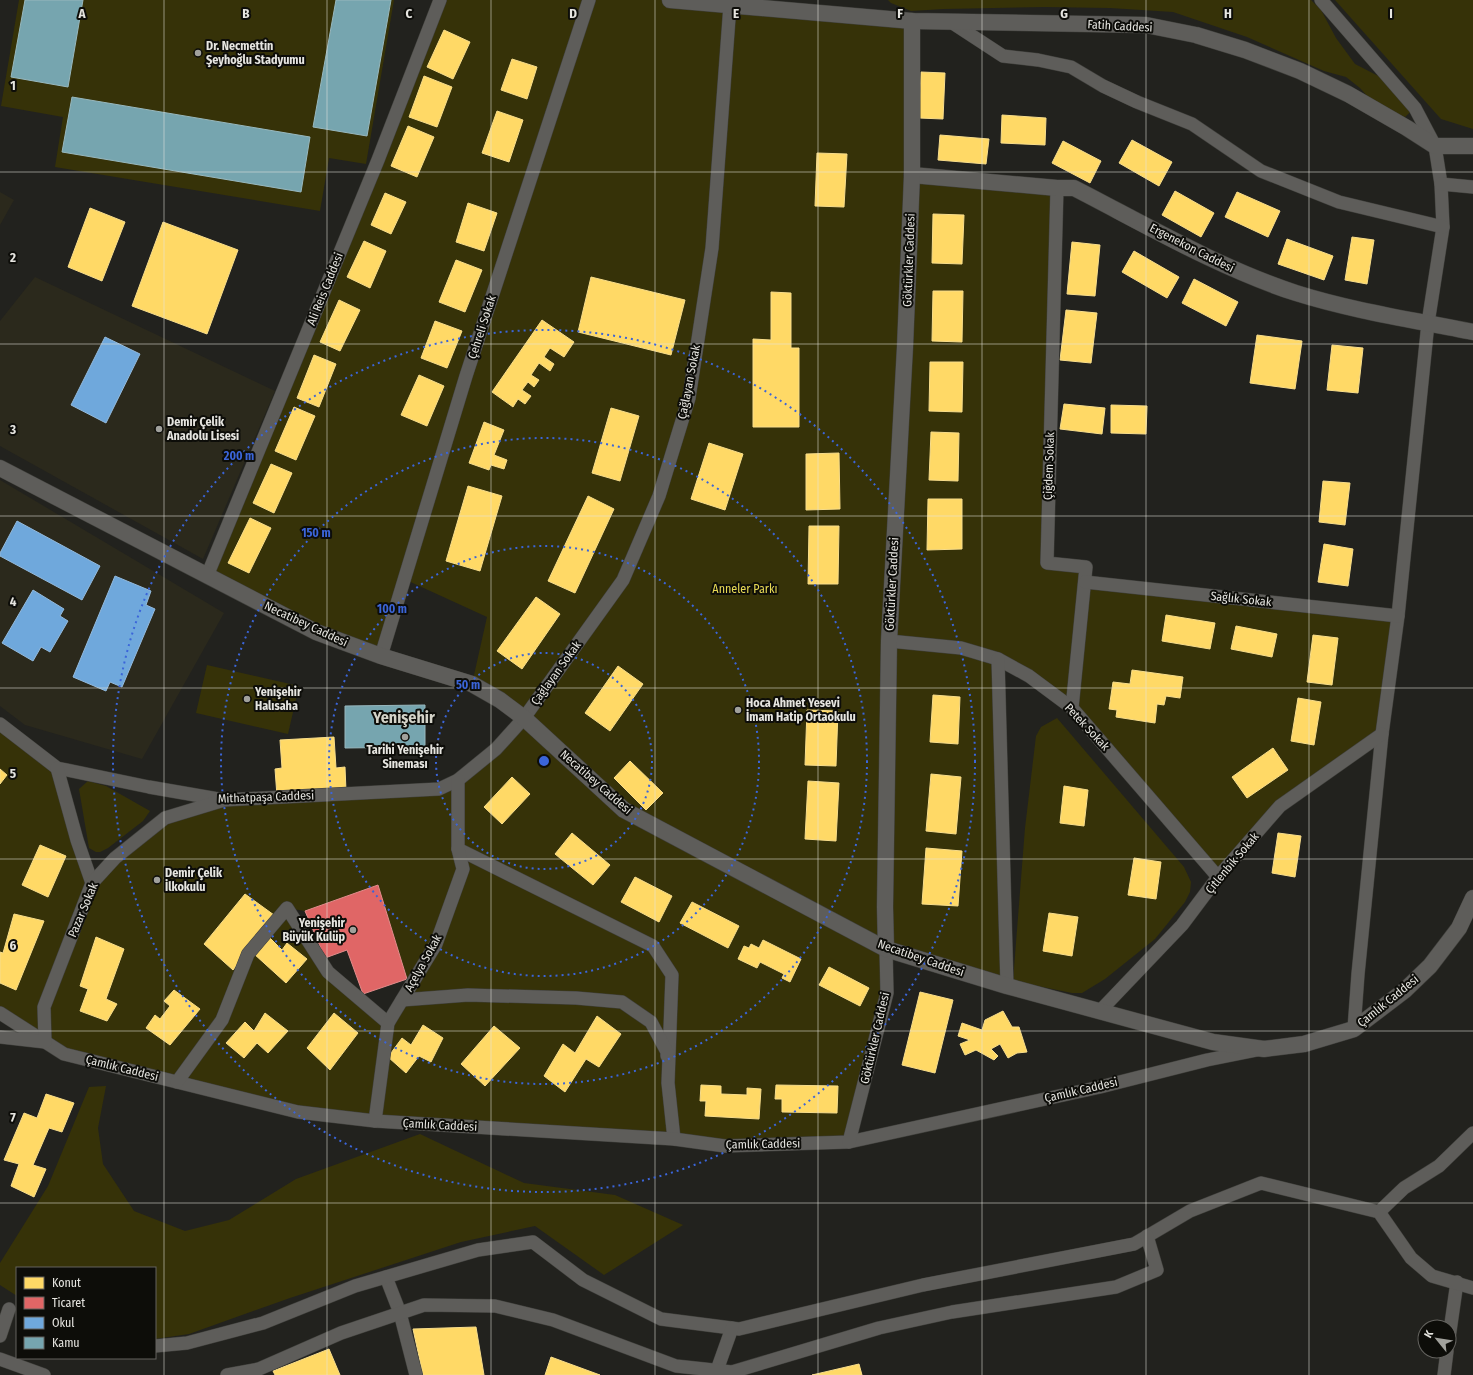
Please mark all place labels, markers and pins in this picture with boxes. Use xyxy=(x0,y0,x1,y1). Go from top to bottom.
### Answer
place label: Dr. Necmettin Şeyhoğlu Stadyumu xyxy=(206,39,305,68)
marker: Dr. Necmettin Şeyhoğlu Stadyumu xyxy=(193,48,203,58)
place label: Demir Çelik Anadolu Lisesi xyxy=(166,415,239,443)
marker: Demir Çelik Anadolu Lisesi xyxy=(154,424,164,434)
place label: Yenişehir Halısaha xyxy=(254,685,302,713)
marker: Yenişehir Halısaha xyxy=(242,694,252,704)
place label: Hoca Ahmet Yesevi İmam Hatip Ortaokulu xyxy=(746,696,856,724)
marker: Hoca Ahmet Yesevi İmam Hatip Ortaokulu xyxy=(733,705,743,715)
marker: Tarihi Yenişehir Sineması xyxy=(400,732,410,742)
place label: Tarihi Yenişehir Sineması xyxy=(367,743,444,771)
centre of rings xyxy=(537,754,551,768)
place label: Demir Çelik İlkokulu xyxy=(165,866,223,894)
marker: Demir Çelik İlkokulu xyxy=(152,875,162,885)
place label: Yenişehir Büyük Kulüp xyxy=(282,916,346,944)
marker: Yenişehir Büyük Kulüp xyxy=(348,925,358,935)

